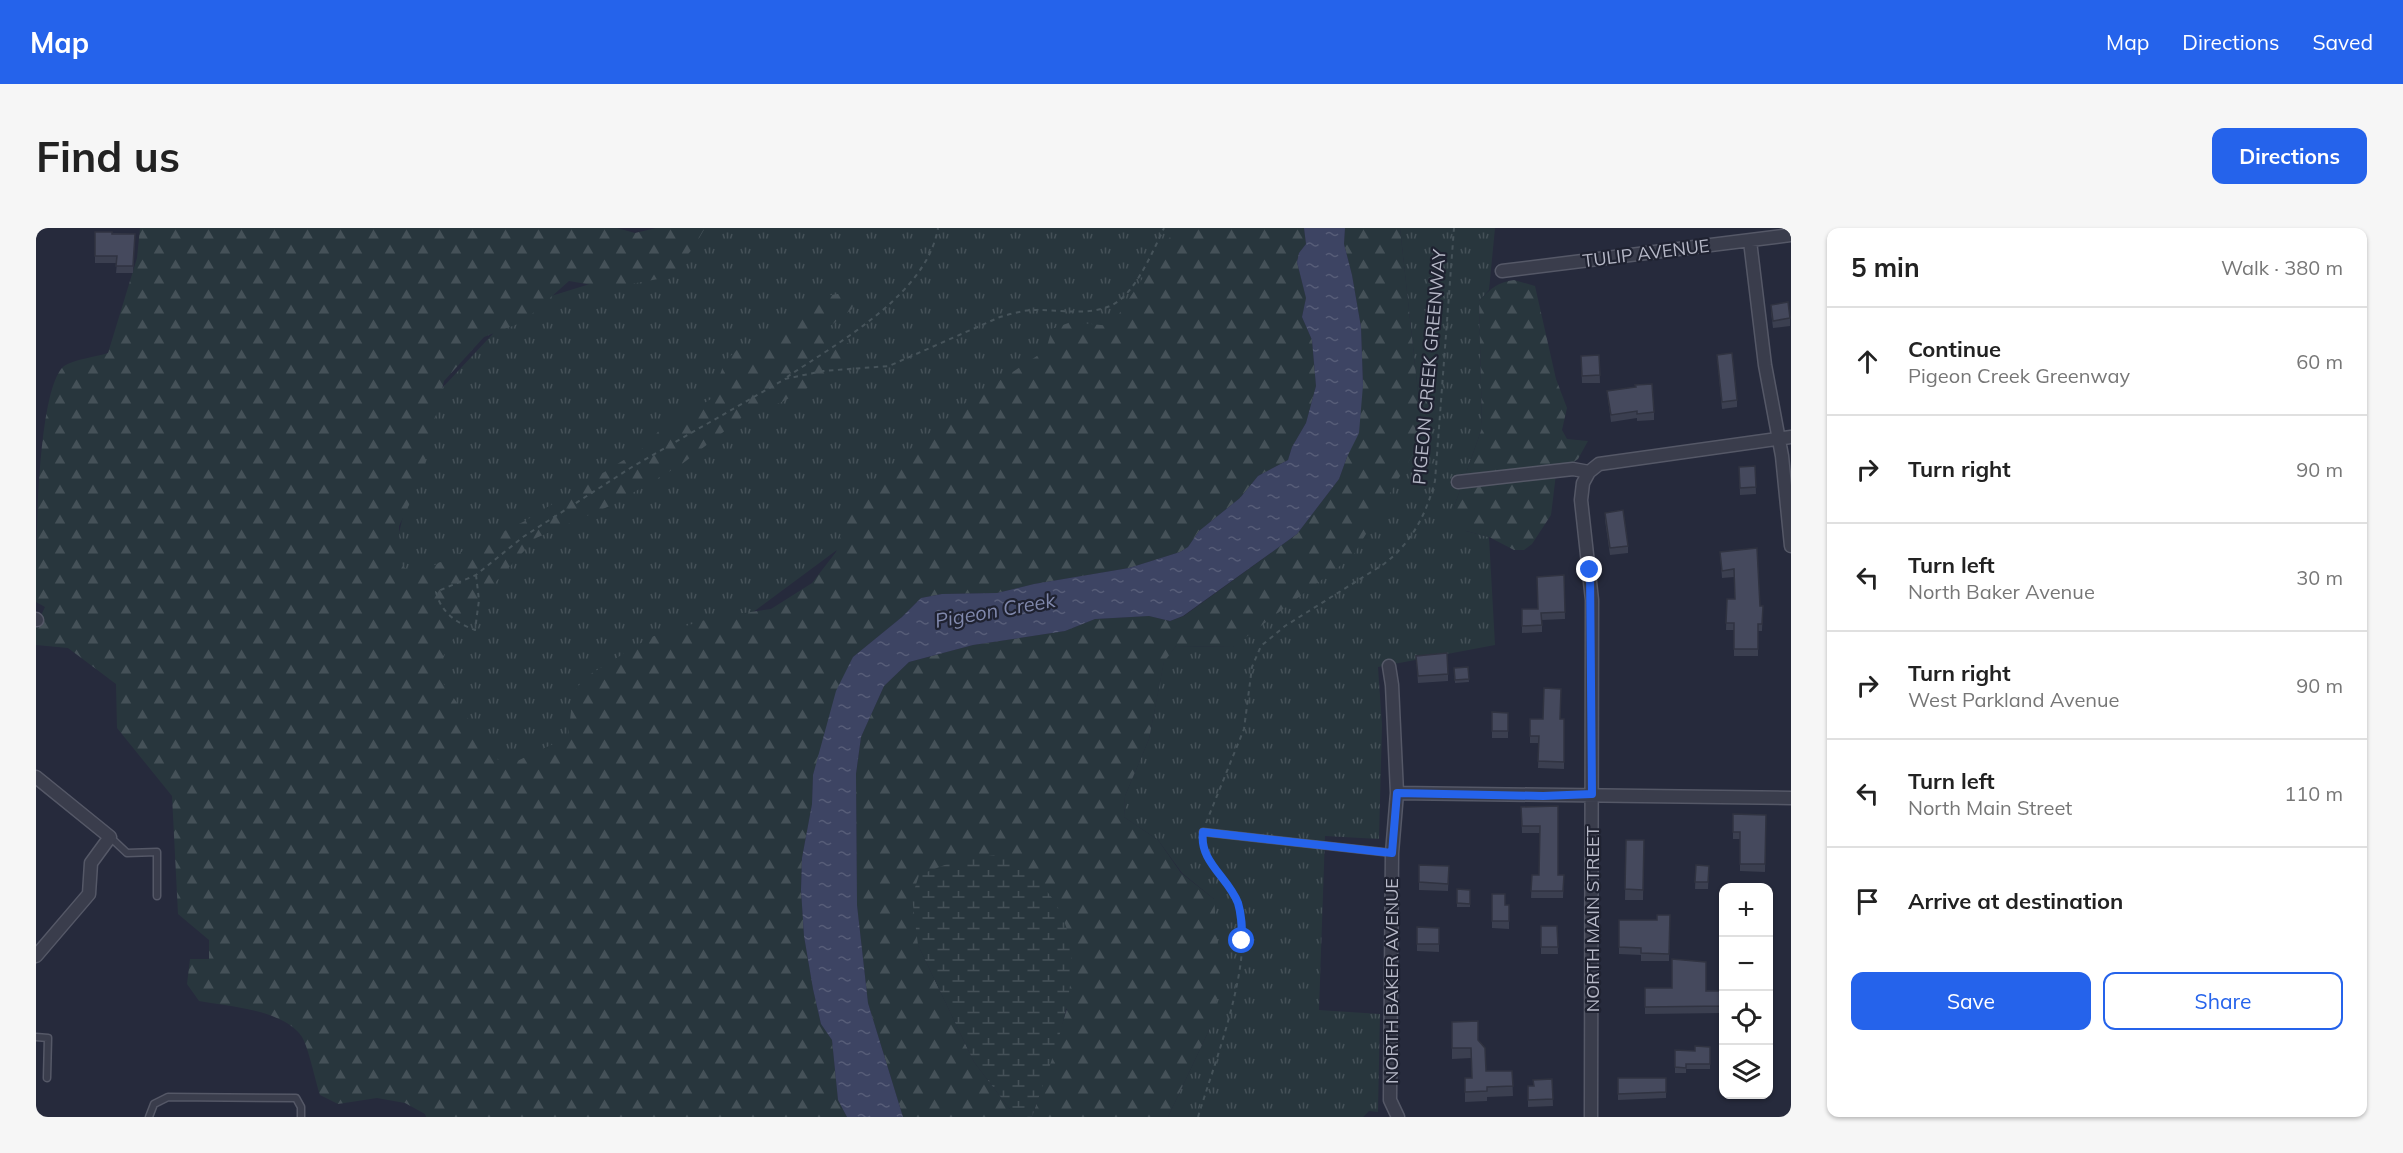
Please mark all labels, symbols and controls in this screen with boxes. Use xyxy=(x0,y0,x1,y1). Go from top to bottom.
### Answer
text: Map xyxy=(30,25,89,60)
text: Map xyxy=(2106,29,2149,55)
text: Directions xyxy=(2182,29,2279,55)
text: Saved xyxy=(2312,29,2373,55)
button: Directions xyxy=(2212,128,2367,184)
text: Find us xyxy=(36,130,180,183)
street label: TULIP AVENUE xyxy=(1581,234,1711,272)
street label: PIGEON CREEK GREENWAY xyxy=(1407,247,1451,486)
text: 5 min xyxy=(1851,251,1920,284)
text: Walk · 380 m xyxy=(2221,255,2343,280)
text: Continue xyxy=(1908,335,2001,363)
icon: ahead xyxy=(1851,345,1884,378)
text: 60 m xyxy=(2296,349,2343,374)
text: Pigeon Creek Greenway xyxy=(1908,363,2130,388)
icon: right xyxy=(1851,453,1884,486)
text: Turn right xyxy=(1908,455,2011,483)
text: 90 m xyxy=(2296,457,2343,482)
text: Turn left xyxy=(1908,551,1995,579)
route end xyxy=(1576,556,1602,582)
icon: left xyxy=(1851,561,1884,594)
text: 30 m xyxy=(2296,565,2343,590)
text: North Baker Avenue xyxy=(1908,579,2095,604)
water label: Pigeon Creek xyxy=(933,587,1058,633)
text: Turn right xyxy=(1908,659,2011,687)
icon: right xyxy=(1851,669,1884,702)
text: 90 m xyxy=(2296,673,2343,698)
text: West Parkland Avenue xyxy=(1908,687,2119,712)
text: Turn left xyxy=(1908,767,1995,795)
icon: left xyxy=(1851,777,1884,810)
text: 110 m xyxy=(2284,781,2343,806)
text: North Main Street xyxy=(1908,795,2072,820)
street label: NORTH MAIN STREET xyxy=(1581,826,1604,1012)
street label: NORTH BAKER AVENUE xyxy=(1380,878,1403,1084)
map controls xyxy=(1719,883,1773,1099)
button: + xyxy=(1719,883,1773,937)
icon: arrive xyxy=(1851,885,1884,918)
text: Arrive at destination xyxy=(1908,887,2123,915)
route start xyxy=(1228,927,1254,953)
button: − xyxy=(1719,937,1773,991)
button: Save xyxy=(1851,972,2091,1030)
button: Share xyxy=(2103,972,2343,1030)
button: locate xyxy=(1719,991,1773,1045)
button: layers xyxy=(1719,1045,1773,1099)

